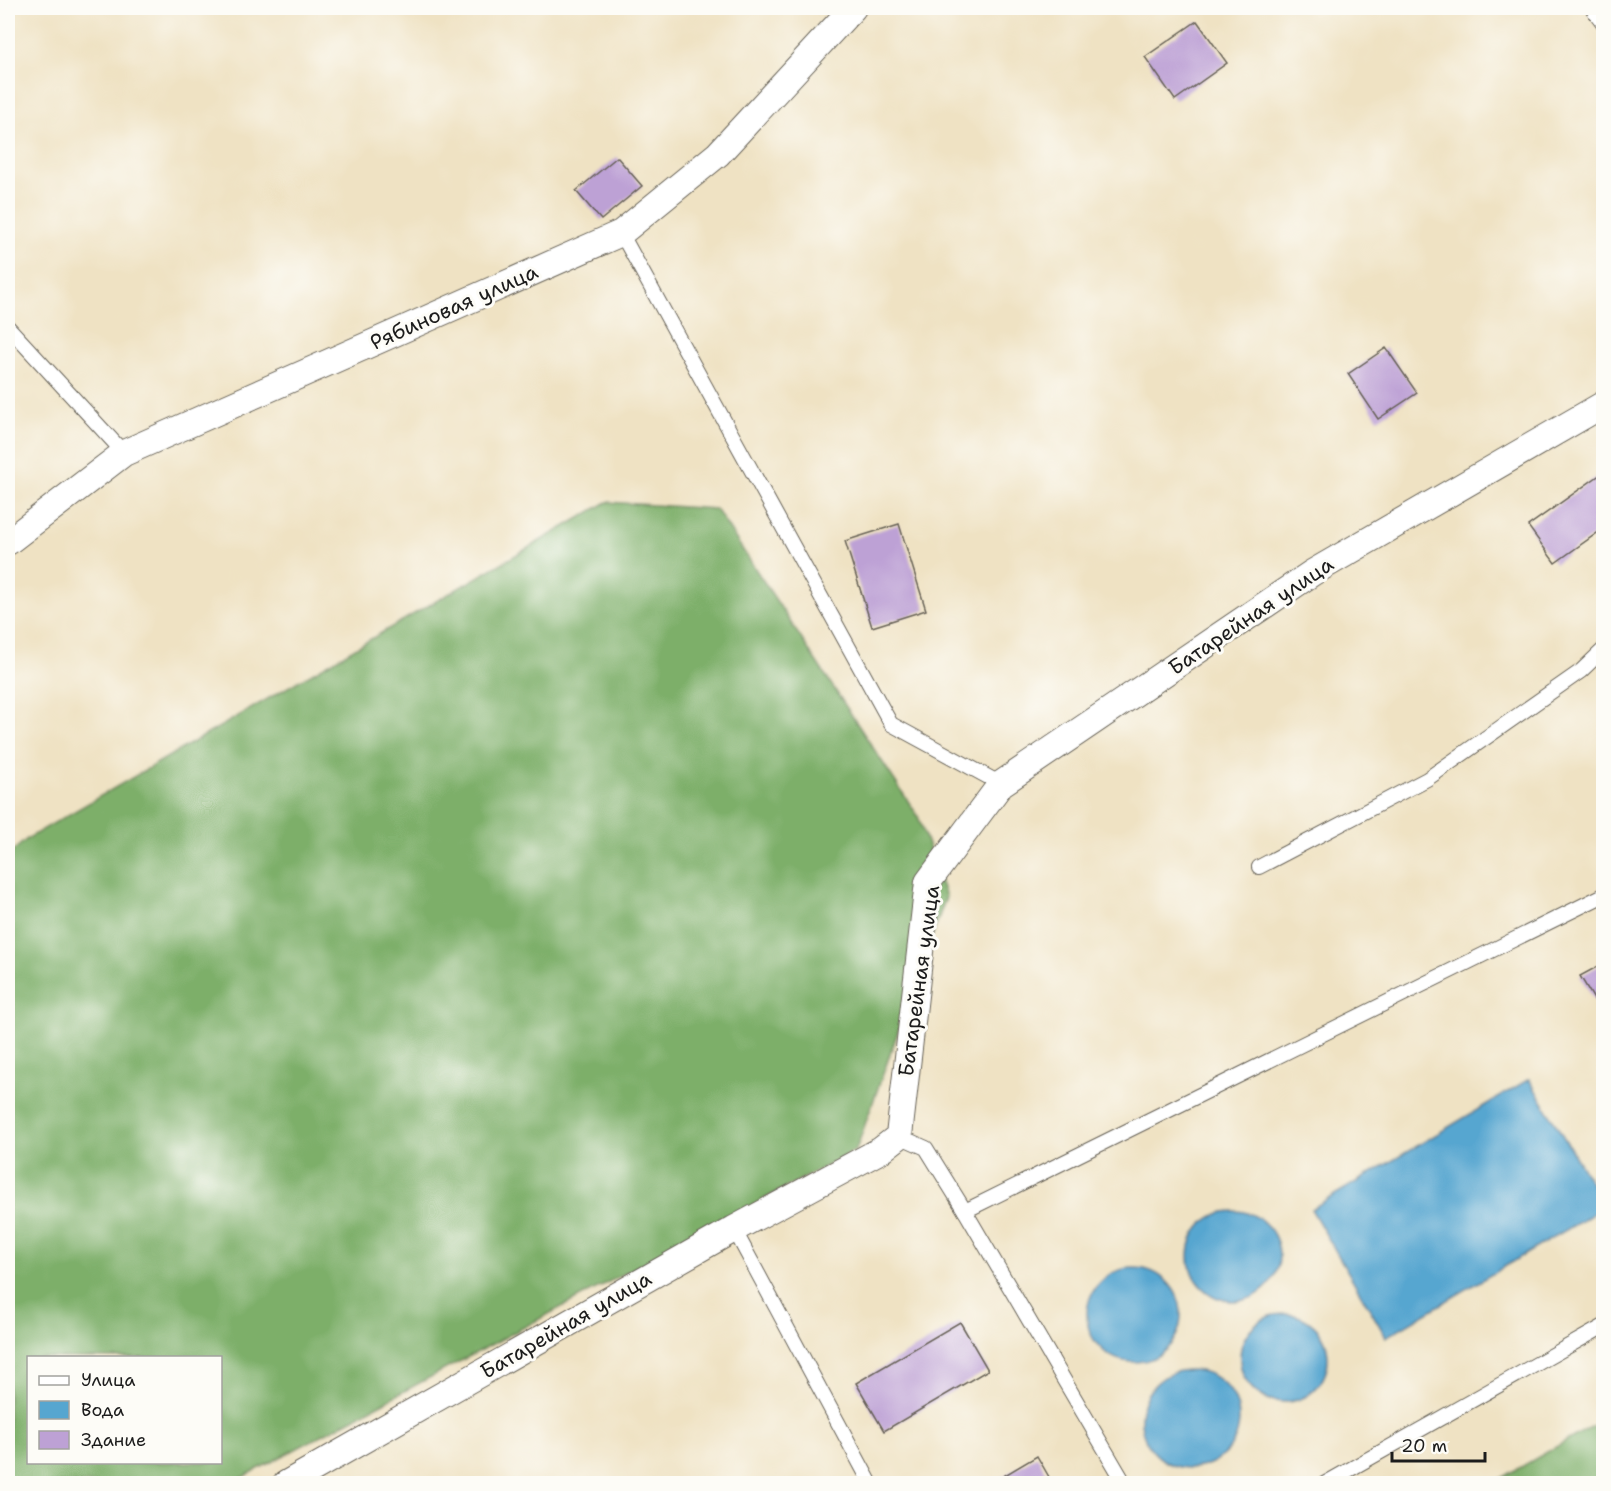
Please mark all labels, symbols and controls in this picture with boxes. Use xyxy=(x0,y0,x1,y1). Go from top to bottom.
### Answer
street label: Рябиновая улица xyxy=(366,257,542,357)
street label: Батарейная улица xyxy=(1163,550,1339,682)
street label: Батарейная улица xyxy=(892,883,946,1079)
street label: Батарейная улица xyxy=(475,1265,657,1385)
legend xyxy=(27,1356,222,1464)
text: Улица xyxy=(81,1368,135,1392)
text: Вода xyxy=(81,1398,124,1422)
scale bar xyxy=(1392,1425,1485,1463)
text: Здание xyxy=(81,1428,146,1452)
text: 20 m xyxy=(1401,1434,1447,1458)

